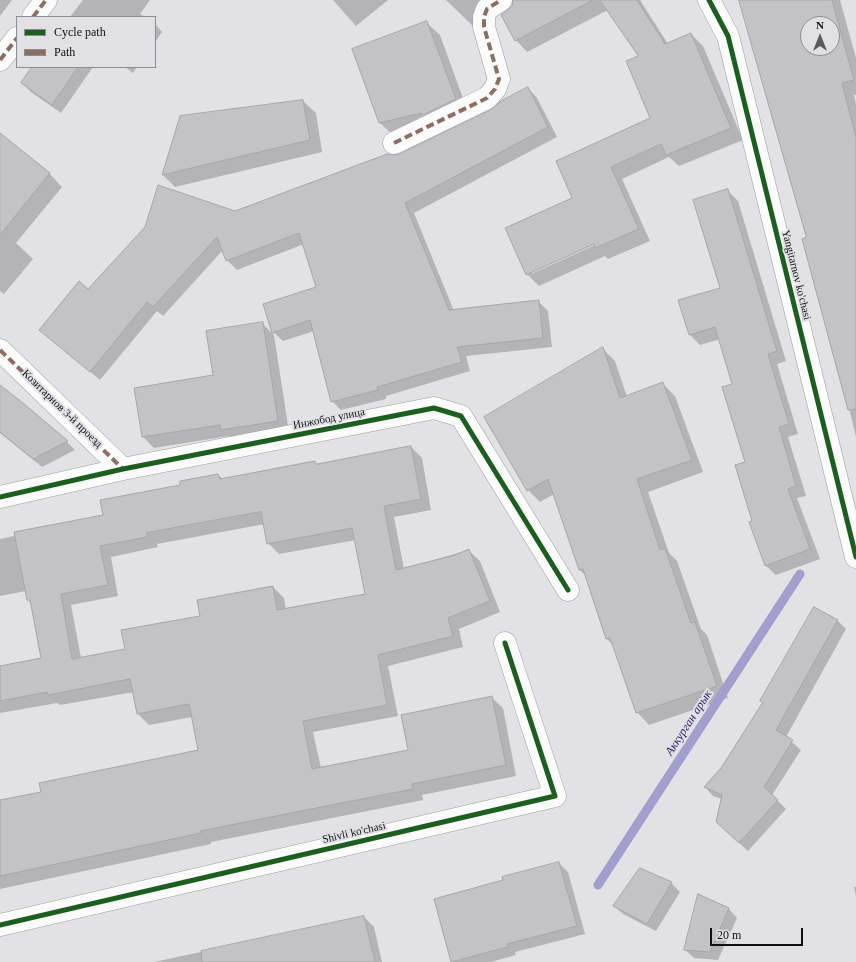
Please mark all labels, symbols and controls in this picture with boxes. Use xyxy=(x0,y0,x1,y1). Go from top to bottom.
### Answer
legend xyxy=(16,16,156,68)
north arrow xyxy=(800,16,840,56)
text: N xyxy=(816,19,824,31)
text: Cycle path xyxy=(54,25,106,39)
text: Path xyxy=(54,45,75,59)
street label: Yangitarnov ko'chasi xyxy=(778,229,814,321)
street label: Козитарнов 3-й проезд xyxy=(19,367,105,451)
street label: Инжобод улица xyxy=(292,406,366,432)
water label: Аккурган арык xyxy=(663,688,715,758)
street label: Shivli ko'chasi xyxy=(321,819,387,847)
scale bar xyxy=(712,920,805,946)
text: 20 m xyxy=(717,928,741,942)

